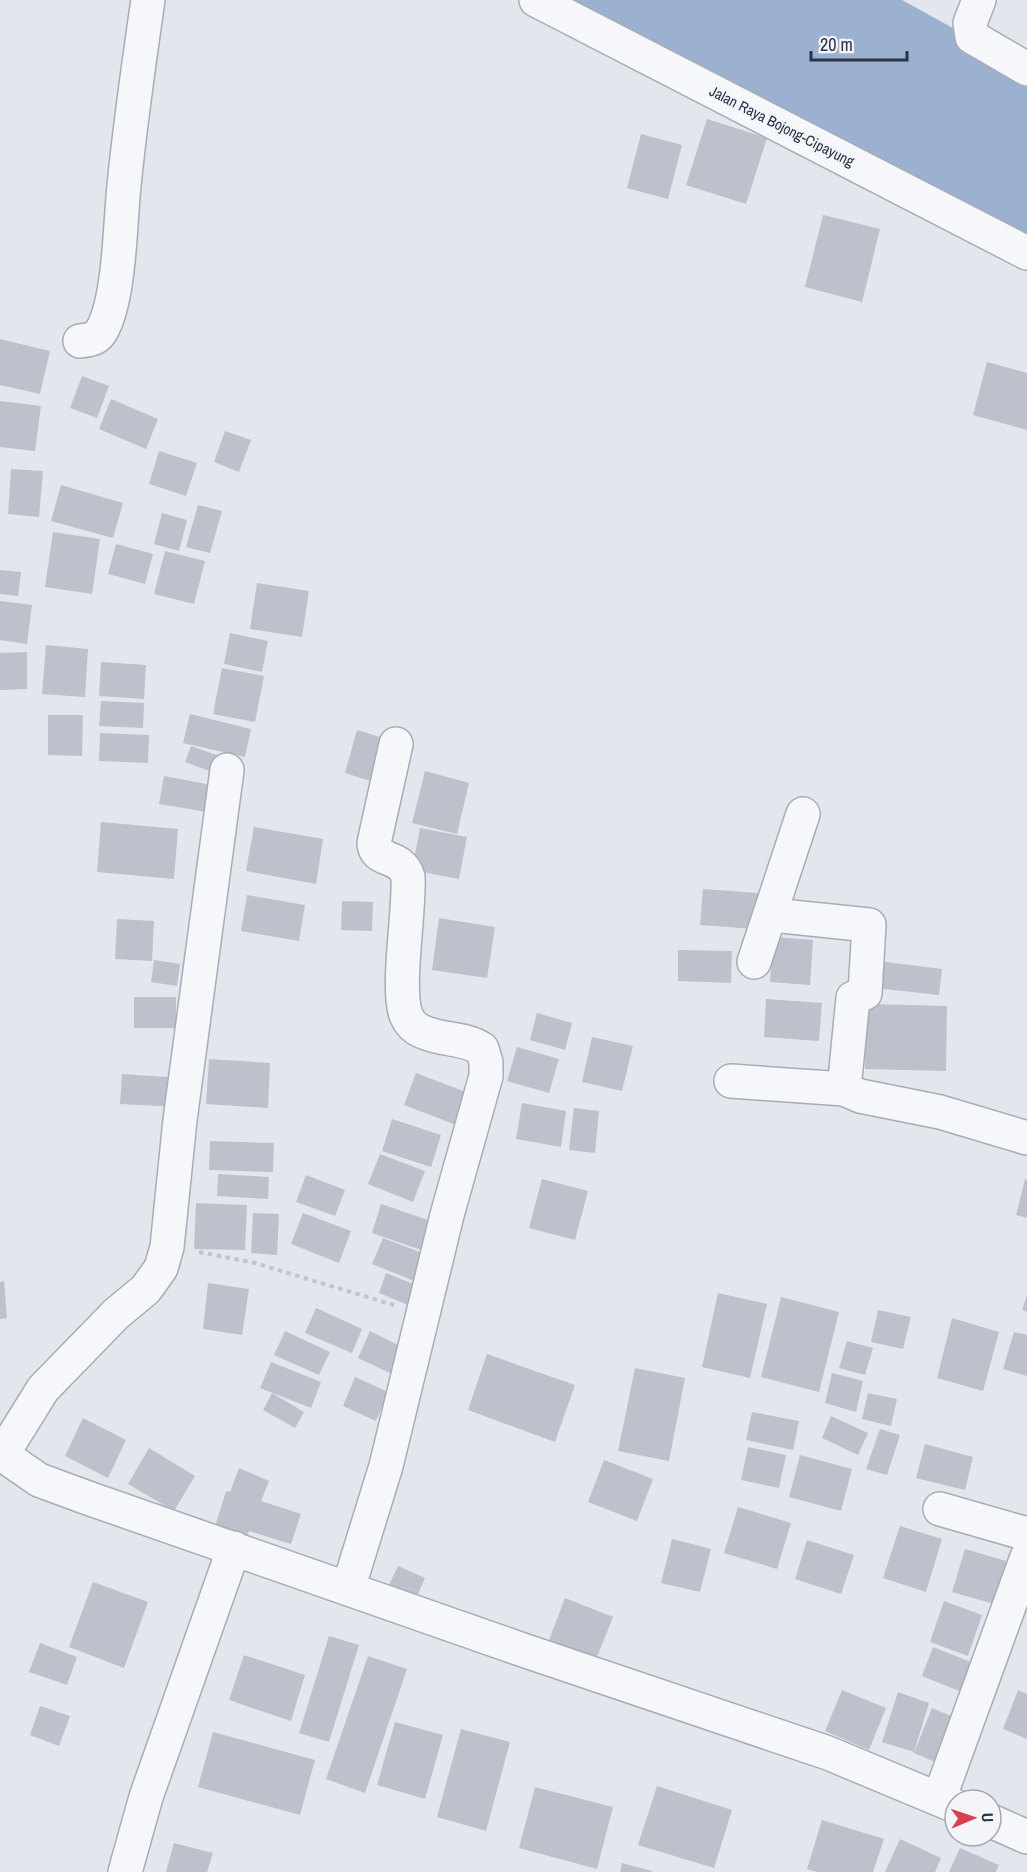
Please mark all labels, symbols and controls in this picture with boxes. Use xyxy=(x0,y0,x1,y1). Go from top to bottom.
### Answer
scale bar xyxy=(811,24,907,62)
text: 20 m xyxy=(820,32,853,57)
street label: Jalan Raya Bojong-Cipayung xyxy=(706,80,858,172)
north arrow xyxy=(943,1788,1003,1848)
text: U xyxy=(977,1812,999,1823)

